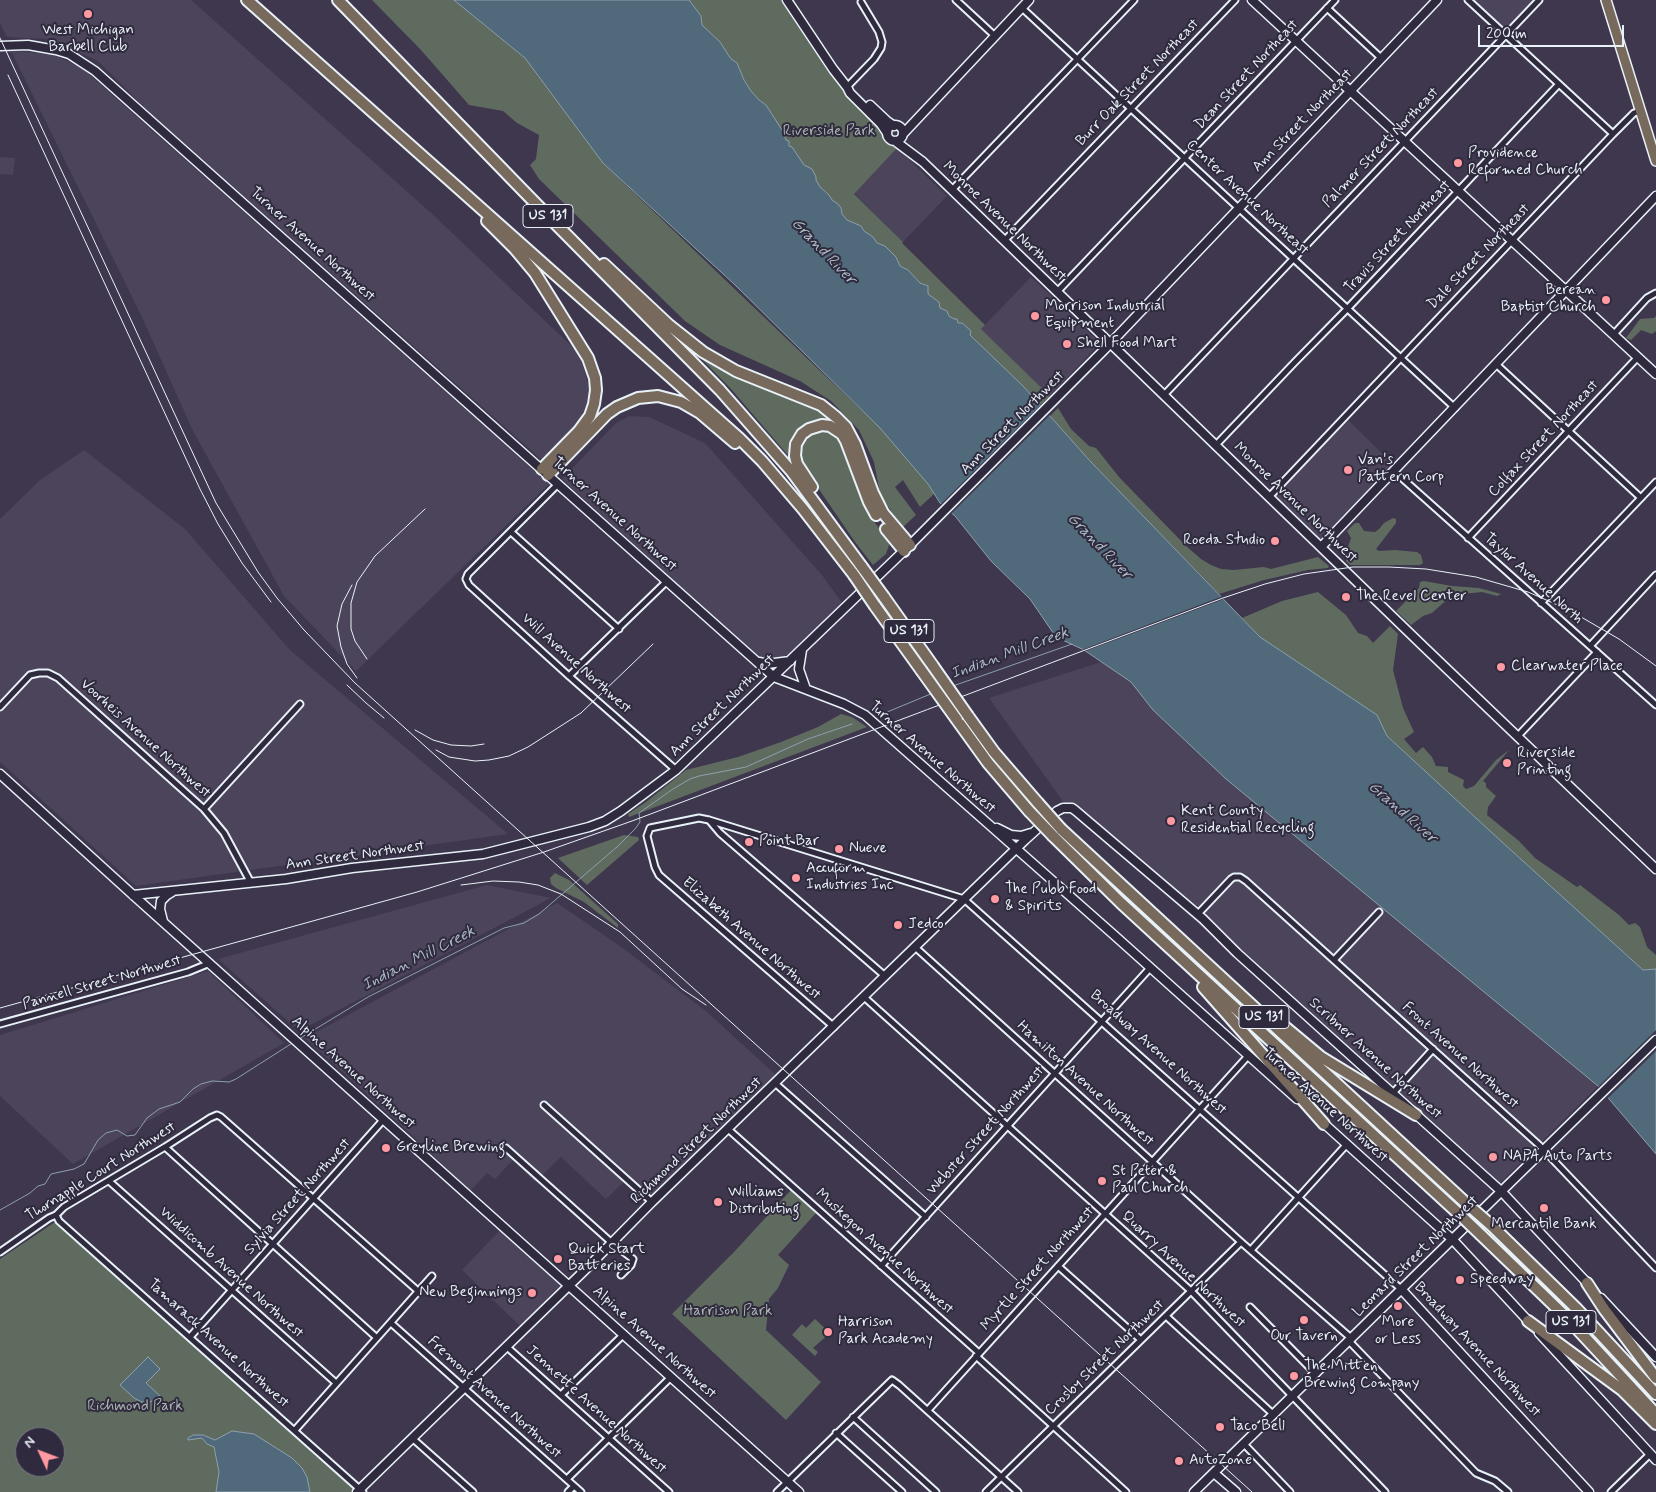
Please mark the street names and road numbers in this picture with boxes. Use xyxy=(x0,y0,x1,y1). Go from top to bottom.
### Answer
street label: Burr Oak Street Northeast xyxy=(1073,16,1203,150)
street label: Dean Street Northeast xyxy=(1191,16,1303,134)
street label: Ann Street Northeast xyxy=(1249,66,1357,176)
street label: Palmer Street Northeast xyxy=(1319,84,1443,212)
street label: Center Avenue Northeast xyxy=(1182,136,1312,260)
street label: Monroe Avenue Northwest xyxy=(938,158,1070,286)
street label: Travis Street Northeast xyxy=(1341,177,1455,297)
street label: Turner Avenue Northwest xyxy=(246,184,378,306)
street label: Dale Street Northeast xyxy=(1424,200,1534,314)
road number: US 131 xyxy=(523,205,573,228)
street label: Ann Street Northwest xyxy=(957,367,1069,479)
street label: Colfax Street Northeast xyxy=(1485,377,1603,501)
street label: Monroe Avenue Northwest xyxy=(1229,439,1361,567)
street label: Turner Avenue Northwest xyxy=(548,454,680,576)
street label: Taylor Avenue North xyxy=(1480,530,1586,628)
street label: Will Avenue Northwest xyxy=(517,610,635,718)
road number: US 131 xyxy=(884,620,934,642)
street label: Ann Street Northwest xyxy=(666,651,780,761)
street label: Voorheis Avenue Northwest xyxy=(76,676,214,802)
street label: Turner Avenue Northwest xyxy=(865,698,999,818)
street label: Ann Street Northwest xyxy=(285,837,425,875)
street label: Elizabeth Avenue Northwest xyxy=(678,874,824,1004)
street label: Pannell Street Northwest xyxy=(21,952,183,1014)
street label: Broadway Avenue Northwest xyxy=(1086,987,1230,1119)
street label: Scribner Avenue Northwest xyxy=(1305,994,1445,1124)
street label: Front Avenue Northwest xyxy=(1398,999,1522,1113)
road number: US 131 xyxy=(1239,1006,1289,1028)
street label: Alpine Avenue Northwest xyxy=(287,1013,419,1133)
street label: Hamilton Avenue Northwest xyxy=(1013,1018,1157,1150)
street label: Turner Avenue Northwest xyxy=(1259,1045,1391,1167)
street label: Webster Street Northwest xyxy=(923,1063,1049,1199)
street label: Richmond Street Northwest xyxy=(628,1074,766,1208)
street label: Thornapple Court Northwest xyxy=(23,1118,179,1226)
street label: Sylvia Street Northwest xyxy=(241,1135,355,1259)
street label: Muskegon Avenue Northwest xyxy=(811,1185,957,1319)
street label: Leonard Street Northwest xyxy=(1350,1192,1482,1322)
street label: Widdicomb Avenue Northwest xyxy=(155,1203,307,1343)
street label: Myrtle Street Northwest xyxy=(977,1203,1099,1335)
street label: Quarry Avenue Northwest xyxy=(1117,1208,1249,1332)
street label: Tamarack Avenue Northwest xyxy=(144,1276,292,1412)
street label: Broadway Avenue Northwest xyxy=(1410,1279,1544,1421)
street label: Alpine Avenue Northwest xyxy=(588,1283,720,1403)
street label: Crosby Street Northwest xyxy=(1042,1296,1168,1420)
road number: US 131 xyxy=(1546,1310,1596,1334)
street label: Fremont Avenue Northwest xyxy=(423,1333,565,1463)
street label: Jennette Avenue Northwest xyxy=(522,1342,670,1478)

